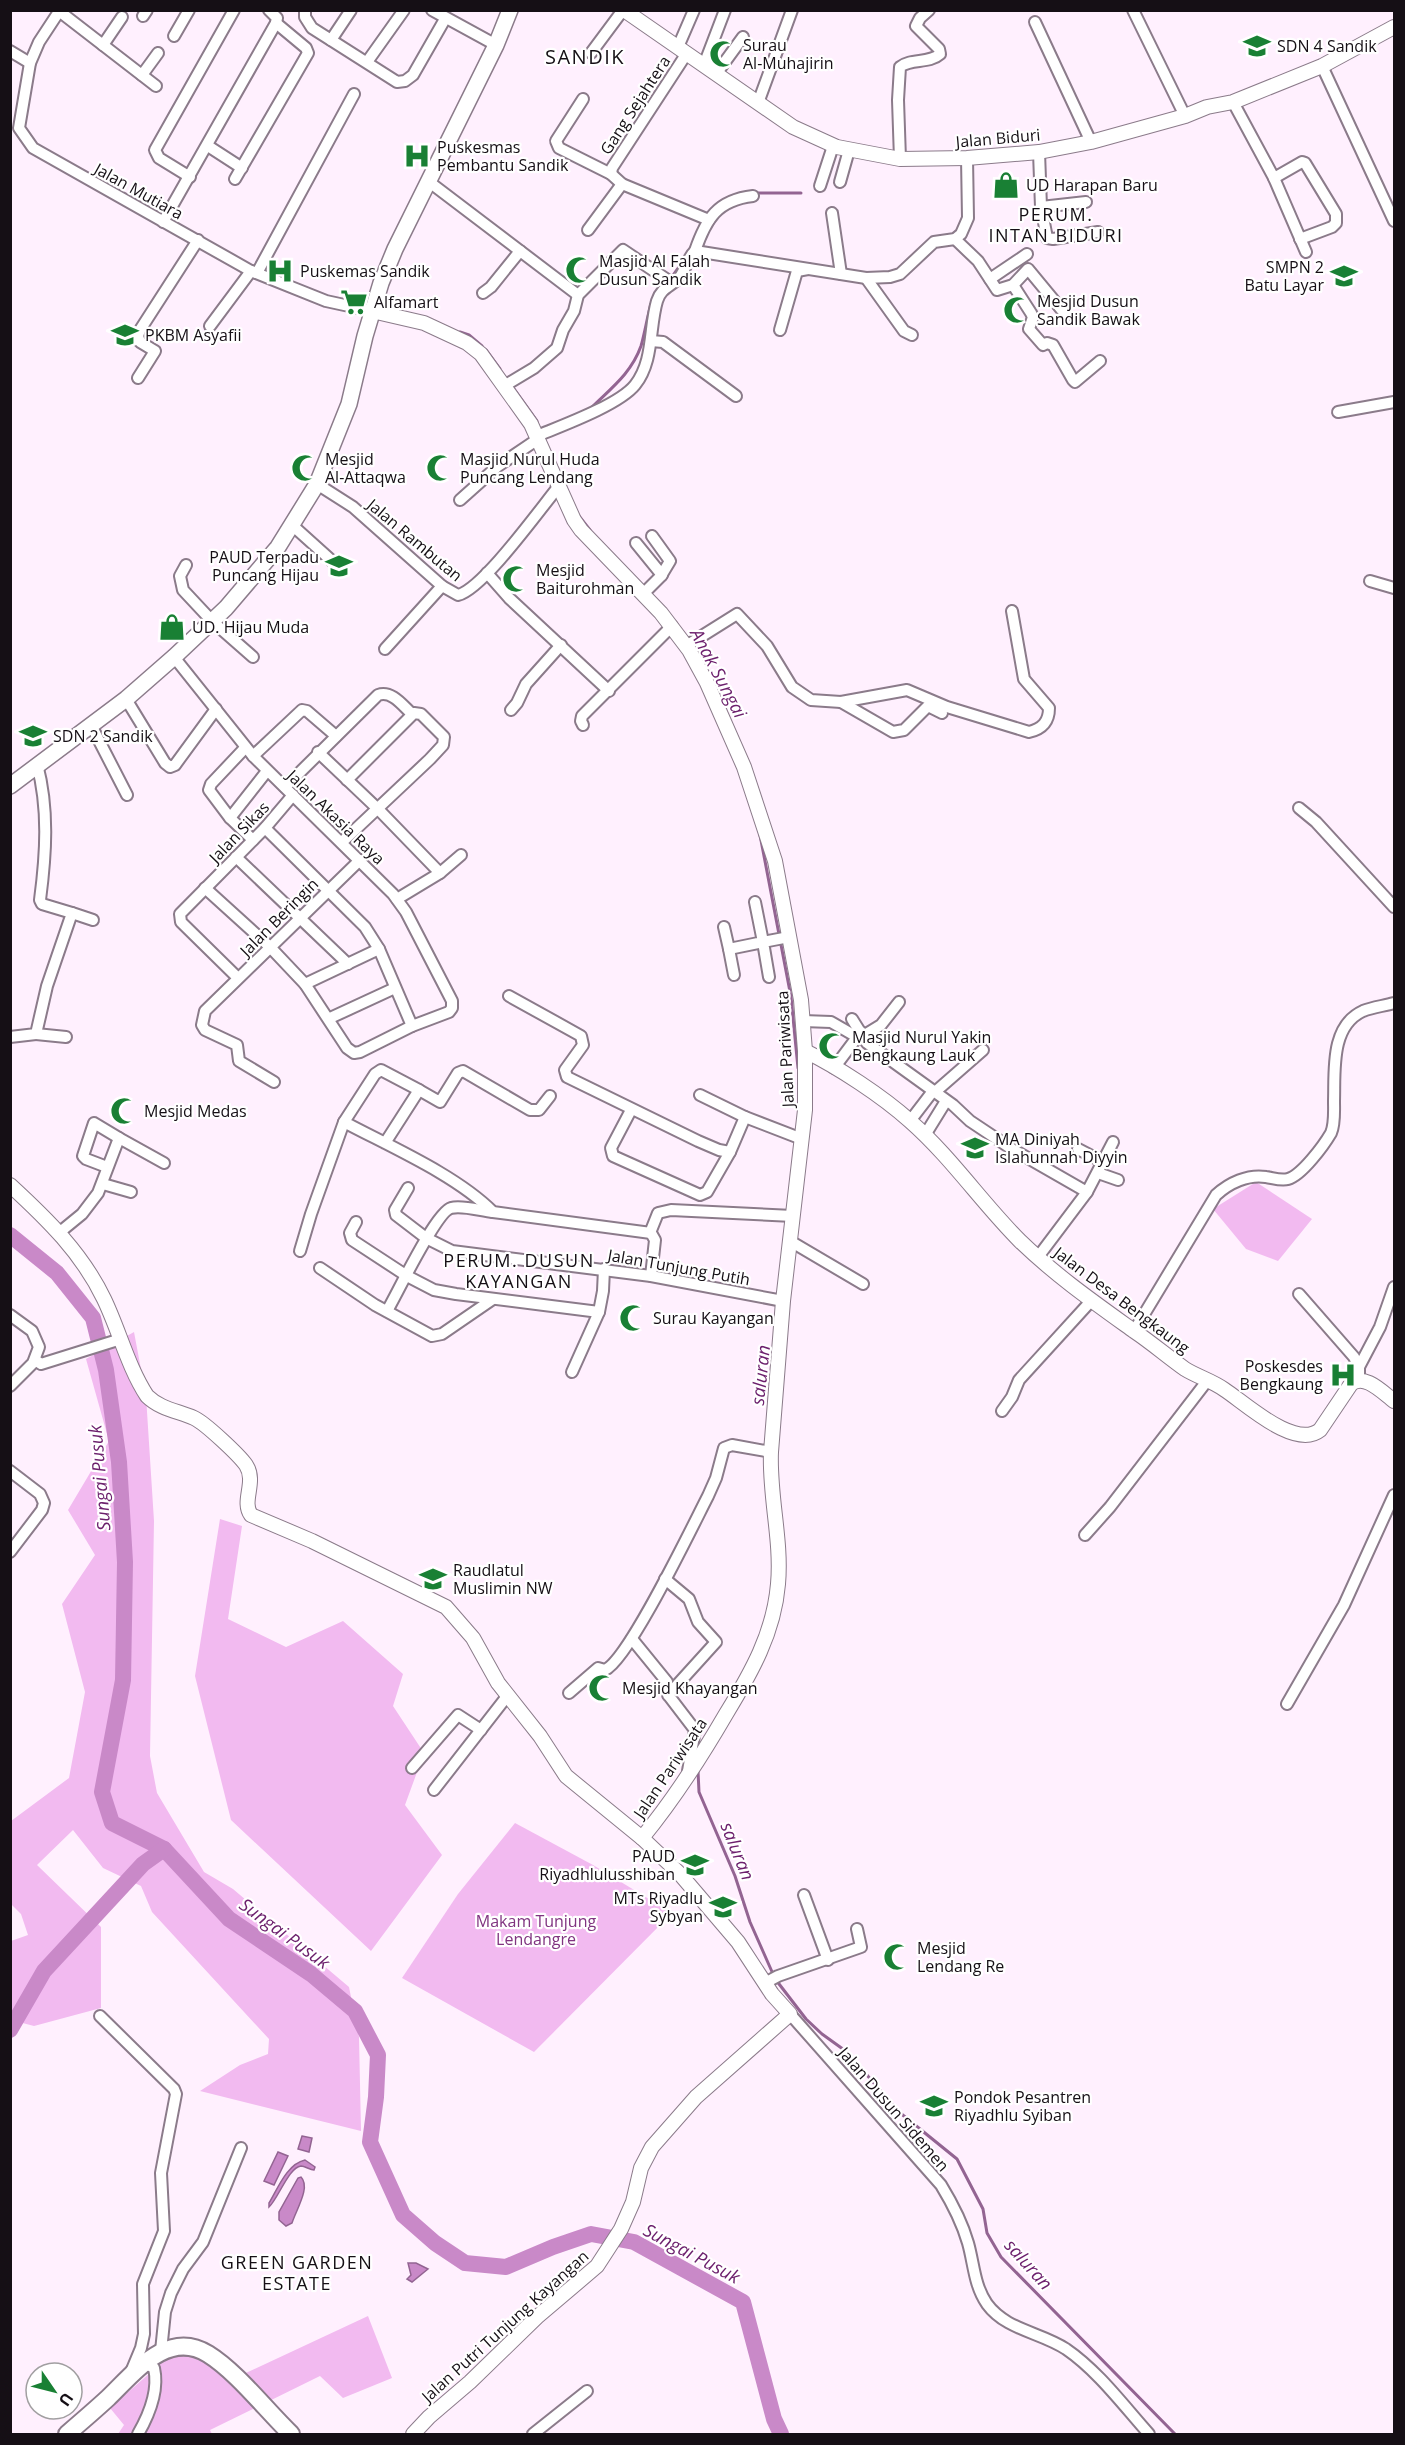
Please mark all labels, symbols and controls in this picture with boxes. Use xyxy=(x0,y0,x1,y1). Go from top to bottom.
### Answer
school or university icon: SDN 4 Sandik xyxy=(1242,31,1272,61)
place label: Surau Al-Muhajirin xyxy=(743,34,834,74)
place label: SDN 4 Sandik xyxy=(1277,35,1377,57)
mosque icon: Surau Al-Muhajirin xyxy=(708,39,738,69)
district label: SANDIK xyxy=(545,43,625,70)
street label: Gang Sejahtera xyxy=(595,51,675,159)
street label: Jalan Biduri xyxy=(953,123,1041,153)
place label: Puskesmas Pembantu Sandik xyxy=(437,136,569,176)
hospital icon: Puskesmas Pembantu Sandik xyxy=(402,141,432,171)
street label: Jalan Mutiara xyxy=(89,157,187,224)
shop icon: UD Harapan Baru xyxy=(991,170,1021,200)
place label: UD Harapan Baru xyxy=(1026,174,1158,196)
district label: PERUM. INTAN BIDURI xyxy=(988,202,1124,247)
place label: Masjid Al Falah Dusun Sandik xyxy=(599,250,710,290)
mosque icon: Masjid Al Falah Dusun Sandik xyxy=(564,255,594,285)
hospital icon: Puskemas Sandik xyxy=(265,256,295,286)
place label: SMPN 2 Batu Layar xyxy=(1244,256,1324,296)
place label: Puskemas Sandik xyxy=(300,260,430,282)
school or university icon: SMPN 2 Batu Layar xyxy=(1329,261,1359,291)
supermarket icon: Alfamart xyxy=(339,287,369,317)
place label: Mesjid Dusun Sandik Bawak xyxy=(1037,290,1140,330)
place label: Alfamart xyxy=(374,291,439,313)
mosque icon: Mesjid Dusun Sandik Bawak xyxy=(1002,295,1032,325)
school or university icon: PKBM Asyafii xyxy=(110,320,140,350)
place label: PKBM Asyafii xyxy=(145,324,241,346)
place label: Mesjid Al-Attaqwa xyxy=(325,448,406,488)
place label: Masjid Nurul Huda Puncang Lendang xyxy=(460,448,600,488)
mosque icon: Mesjid Al-Attaqwa xyxy=(290,453,320,483)
mosque icon: Masjid Nurul Huda Puncang Lendang xyxy=(425,453,455,483)
street label: Jalan Rambutan xyxy=(361,492,467,586)
place label: PAUD Terpadu Puncang Hijau xyxy=(209,546,319,586)
school or university icon: PAUD Terpadu Puncang Hijau xyxy=(324,551,354,581)
place label: Mesjid Baiturohman xyxy=(536,559,634,599)
mosque icon: Mesjid Baiturohman xyxy=(501,564,531,594)
shop icon: UD. Hijau Muda xyxy=(157,612,187,642)
place label: UD. Hijau Muda xyxy=(192,616,309,638)
water label: Anak Sungai xyxy=(684,622,753,722)
school or university icon: SDN 2 Sandik xyxy=(18,721,48,751)
place label: SDN 2 Sandik xyxy=(53,725,153,747)
street label: Jalan Akasia Raya xyxy=(281,763,390,869)
street label: Jalan Sikas xyxy=(203,796,274,869)
street label: Jalan Beringin xyxy=(234,873,323,962)
street label: Jalan Pariwisata xyxy=(771,990,799,1110)
place label: Masjid Nurul Yakin Bengkaung Lauk xyxy=(852,1026,991,1066)
mosque icon: Masjid Nurul Yakin Bengkaung Lauk xyxy=(817,1031,847,1061)
mosque icon: Mesjid Medas xyxy=(109,1096,139,1126)
place label: Mesjid Medas xyxy=(144,1100,247,1122)
place label: MA Diniyah Islahunnah Diyyin xyxy=(995,1128,1128,1168)
school or university icon: MA Diniyah Islahunnah Diyyin xyxy=(960,1133,990,1163)
street label: Jalan Desa Bengkaung xyxy=(1048,1240,1195,1359)
street label: Jalan Tunjung Putih xyxy=(604,1243,752,1290)
district label: PERUM. DUSUN KAYANGAN xyxy=(443,1248,595,1293)
mosque icon: Surau Kayangan xyxy=(618,1303,648,1333)
place label: Surau Kayangan xyxy=(653,1307,774,1329)
water label: saluran xyxy=(745,1344,775,1406)
place label: Poskesdes Bengkaung xyxy=(1240,1355,1323,1395)
hospital icon: Poskesdes Bengkaung xyxy=(1328,1360,1358,1390)
water label: Sungai Pusuk xyxy=(82,1423,116,1532)
place label: Raudlatul Muslimin NW xyxy=(453,1559,553,1599)
school or university icon: Raudlatul Muslimin NW xyxy=(418,1564,448,1594)
mosque icon: Mesjid Khayangan xyxy=(587,1673,617,1703)
place label: Mesjid Khayangan xyxy=(622,1677,758,1699)
street label: Jalan Pariwisata xyxy=(627,1713,712,1824)
water label: saluran xyxy=(716,1818,760,1884)
place label: PAUD Riyadhlulusshiban xyxy=(539,1845,675,1885)
school or university icon: PAUD Riyadhlulusshiban xyxy=(680,1850,710,1880)
place label: MTs Riyadlu Sybyan xyxy=(614,1887,703,1927)
water label: Sungai Pusuk xyxy=(235,1892,336,1975)
school or university icon: MTs Riyadlu Sybyan xyxy=(708,1892,738,1922)
park label: Makam Tunjung Lendangre xyxy=(476,1910,596,1950)
place label: Mesjid Lendang Re xyxy=(917,1937,1004,1977)
mosque icon: Mesjid Lendang Re xyxy=(882,1942,912,1972)
street label: Jalan Dusun Sidemen xyxy=(833,2041,954,2176)
place label: Pondok Pesantren Riyadhlu Syiban xyxy=(954,2086,1091,2126)
school or university icon: Pondok Pesantren Riyadhlu Syiban xyxy=(919,2091,949,2121)
water label: Sungai Pusuk xyxy=(640,2218,746,2289)
water label: saluran xyxy=(1000,2233,1058,2295)
street label: Jalan Putri Tunjung Kayangan xyxy=(415,2245,593,2408)
district label: GREEN GARDEN ESTATE xyxy=(221,2250,373,2295)
north arrow xyxy=(24,2361,84,2421)
text: U xyxy=(54,2388,79,2411)

